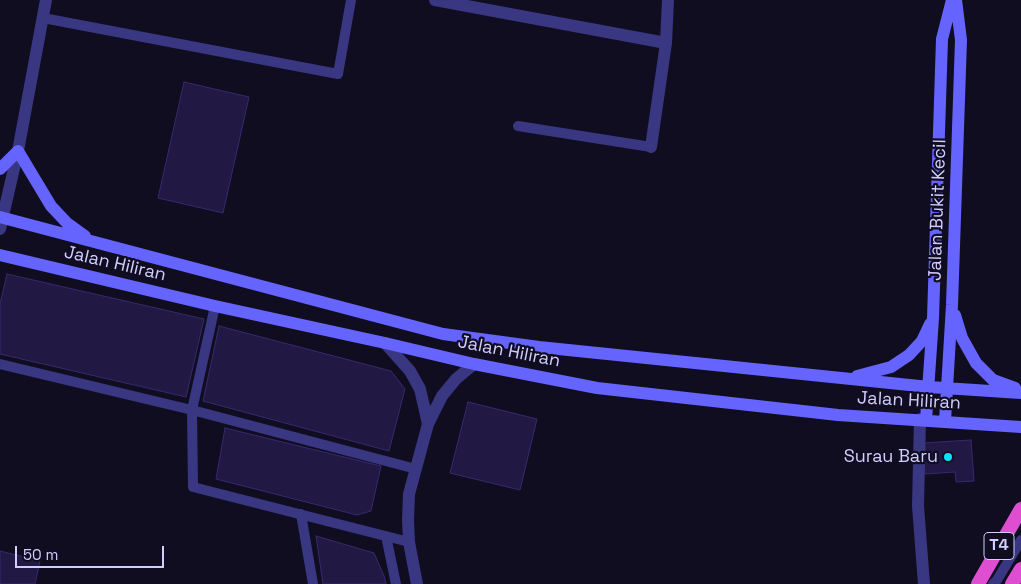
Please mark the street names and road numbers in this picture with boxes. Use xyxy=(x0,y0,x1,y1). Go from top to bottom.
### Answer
street label: Jalan Bukit Kecil xyxy=(925,139,951,281)
street label: Jalan Hiliran xyxy=(62,242,168,286)
street label: Jalan Hiliran xyxy=(456,331,562,373)
street label: Jalan Hiliran xyxy=(857,387,961,415)
road number: T4 xyxy=(984,532,1014,560)

